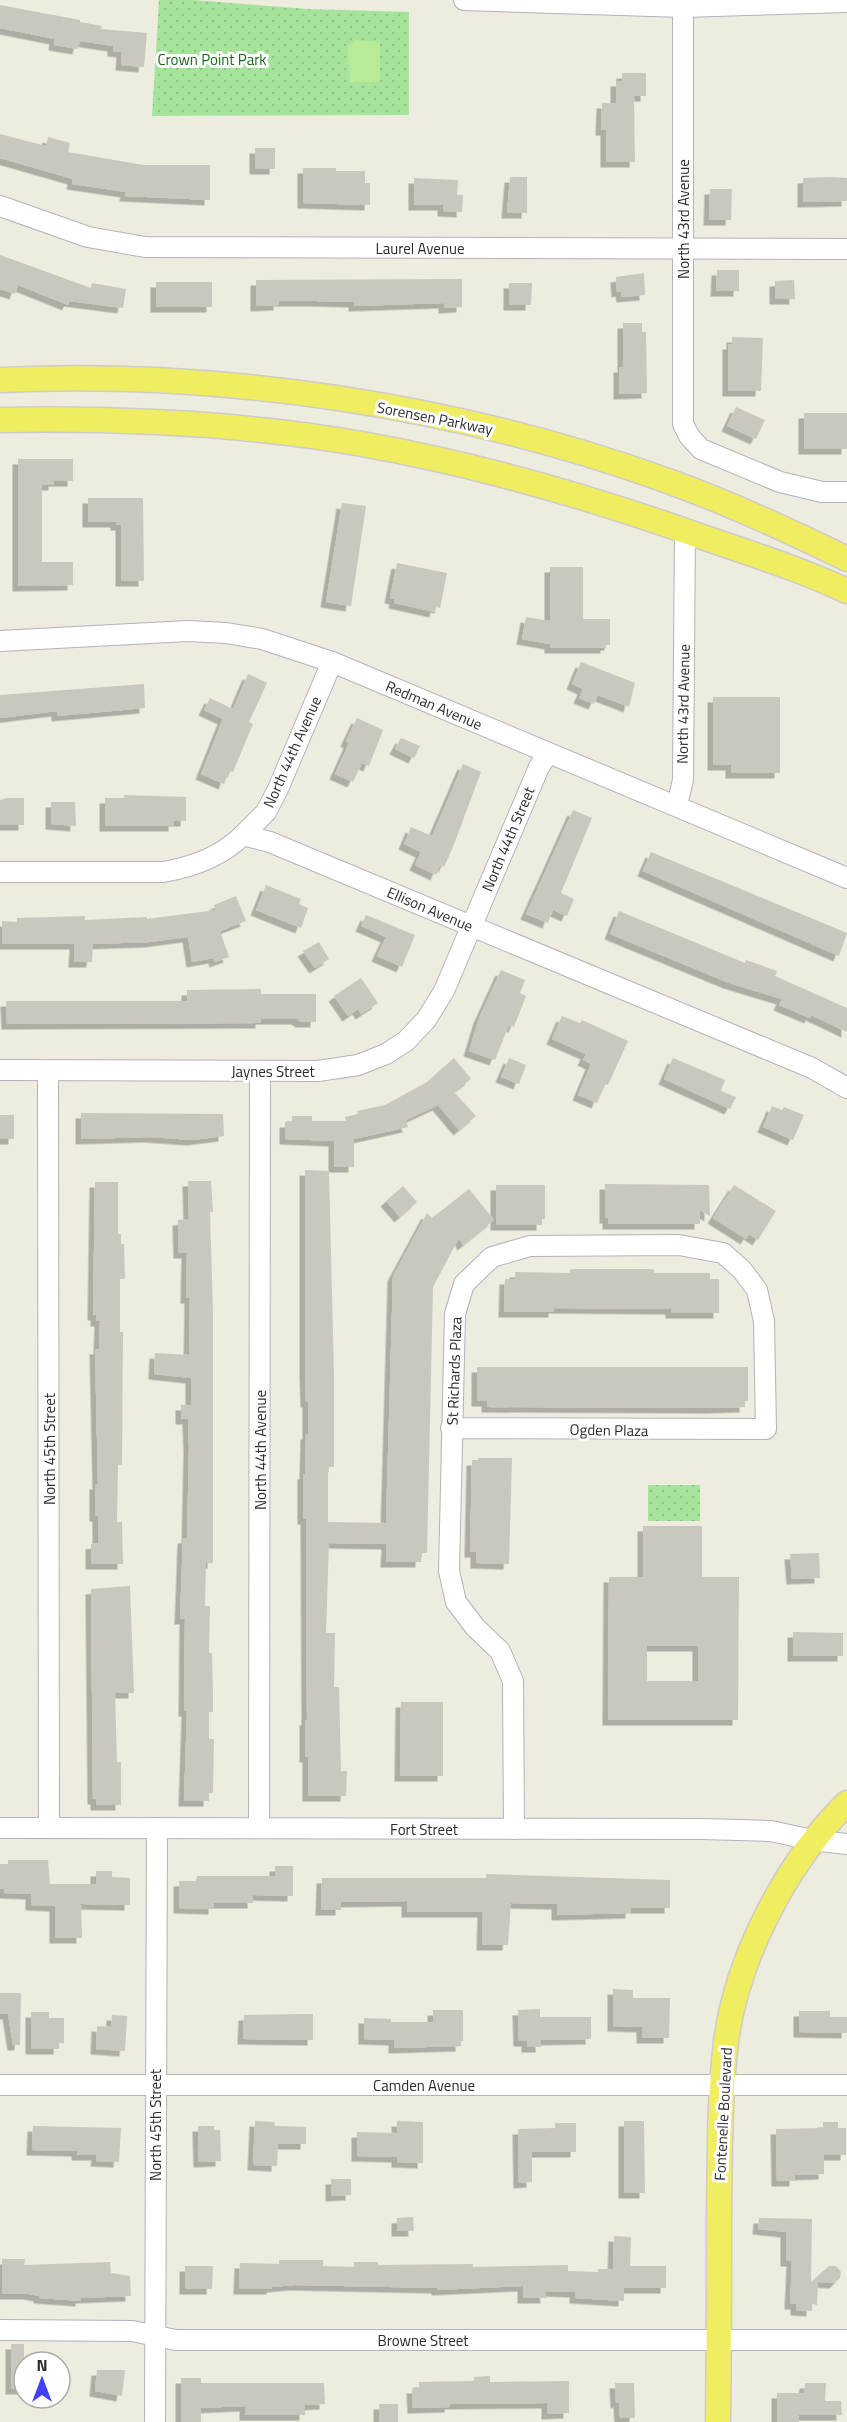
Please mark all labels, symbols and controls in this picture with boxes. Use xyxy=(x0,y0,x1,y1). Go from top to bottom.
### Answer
park label: Crown Point Park xyxy=(157,48,267,71)
street label: North 43rd Avenue xyxy=(672,159,695,279)
street label: Laurel Avenue xyxy=(376,237,464,260)
street label: Sorensen Parkway xyxy=(375,396,495,440)
street label: North 43rd Avenue xyxy=(670,644,696,764)
street label: Redman Avenue xyxy=(382,674,486,736)
street label: North 44th Avenue xyxy=(257,692,327,812)
street label: North 44th Street xyxy=(476,782,541,895)
street label: Ellison Avenue xyxy=(383,881,477,937)
street label: Jaynes Street xyxy=(231,1060,316,1083)
street label: St Richards Plaza xyxy=(441,1316,467,1426)
street label: North 44th Avenue xyxy=(249,1390,272,1510)
street label: North 45th Street xyxy=(38,1392,61,1505)
street label: Ogden Plaza xyxy=(569,1418,649,1442)
street label: Fort Street xyxy=(390,1818,459,1841)
street label: Fontenelle Boulevard xyxy=(708,2047,738,2181)
street label: North 45th Street xyxy=(144,2068,167,2181)
street label: Camden Avenue xyxy=(373,2074,475,2097)
street label: Browne Street xyxy=(377,2329,469,2352)
north arrow xyxy=(12,2350,72,2410)
text: N xyxy=(36,2353,48,2377)

